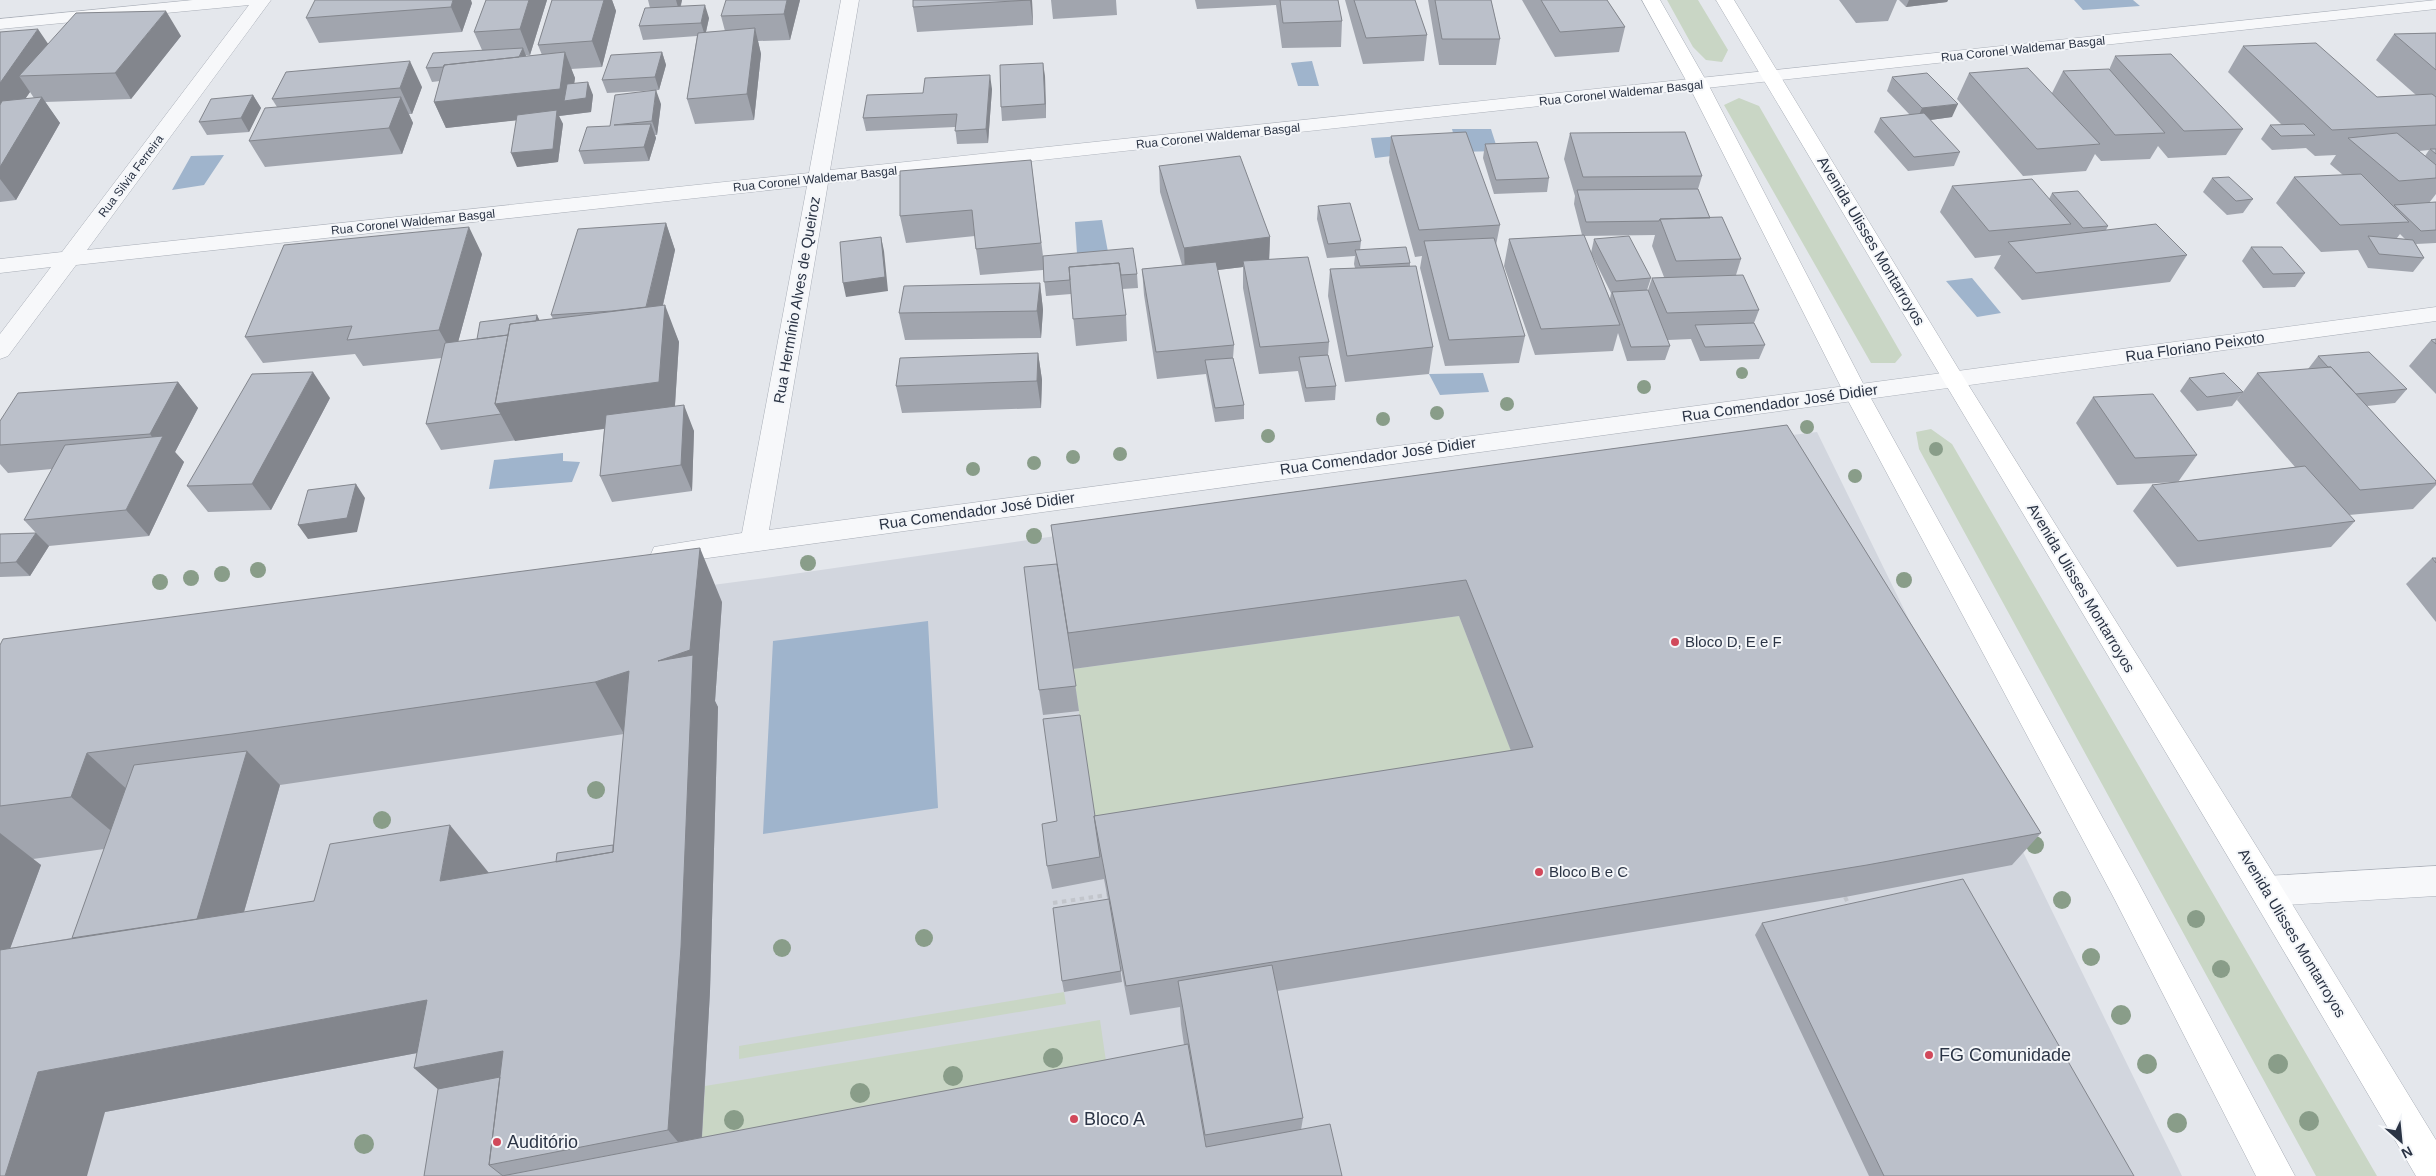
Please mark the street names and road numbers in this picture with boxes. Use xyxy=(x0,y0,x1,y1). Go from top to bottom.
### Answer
street label: Rua Coronel Waldemar Basgal xyxy=(1940,33,2106,65)
street label: Rua Coronel Waldemar Basgal xyxy=(1538,77,1704,109)
street label: Rua Coronel Waldemar Basgal xyxy=(1135,120,1301,152)
street label: Rua Silvia Ferreira xyxy=(96,132,167,220)
street label: Avenida Ulisses Montarroyos xyxy=(1814,153,1929,328)
street label: Rua Coronel Waldemar Basgal xyxy=(732,163,898,195)
street label: Rua Hermínio Alves de Queiroz xyxy=(770,195,823,405)
street label: Rua Coronel Waldemar Basgal xyxy=(330,206,496,238)
street label: Rua Floriano Peixoto xyxy=(2124,328,2265,365)
street label: Rua Comendador José Didier xyxy=(1681,380,1879,425)
street label: Rua Comendador José Didier xyxy=(1279,433,1477,478)
street label: Rua Comendador José Didier xyxy=(878,488,1076,533)
street label: Avenida Ulisses Montarroyos xyxy=(2024,500,2139,675)
street label: Avenida Ulisses Montarroyos xyxy=(2235,845,2350,1020)

